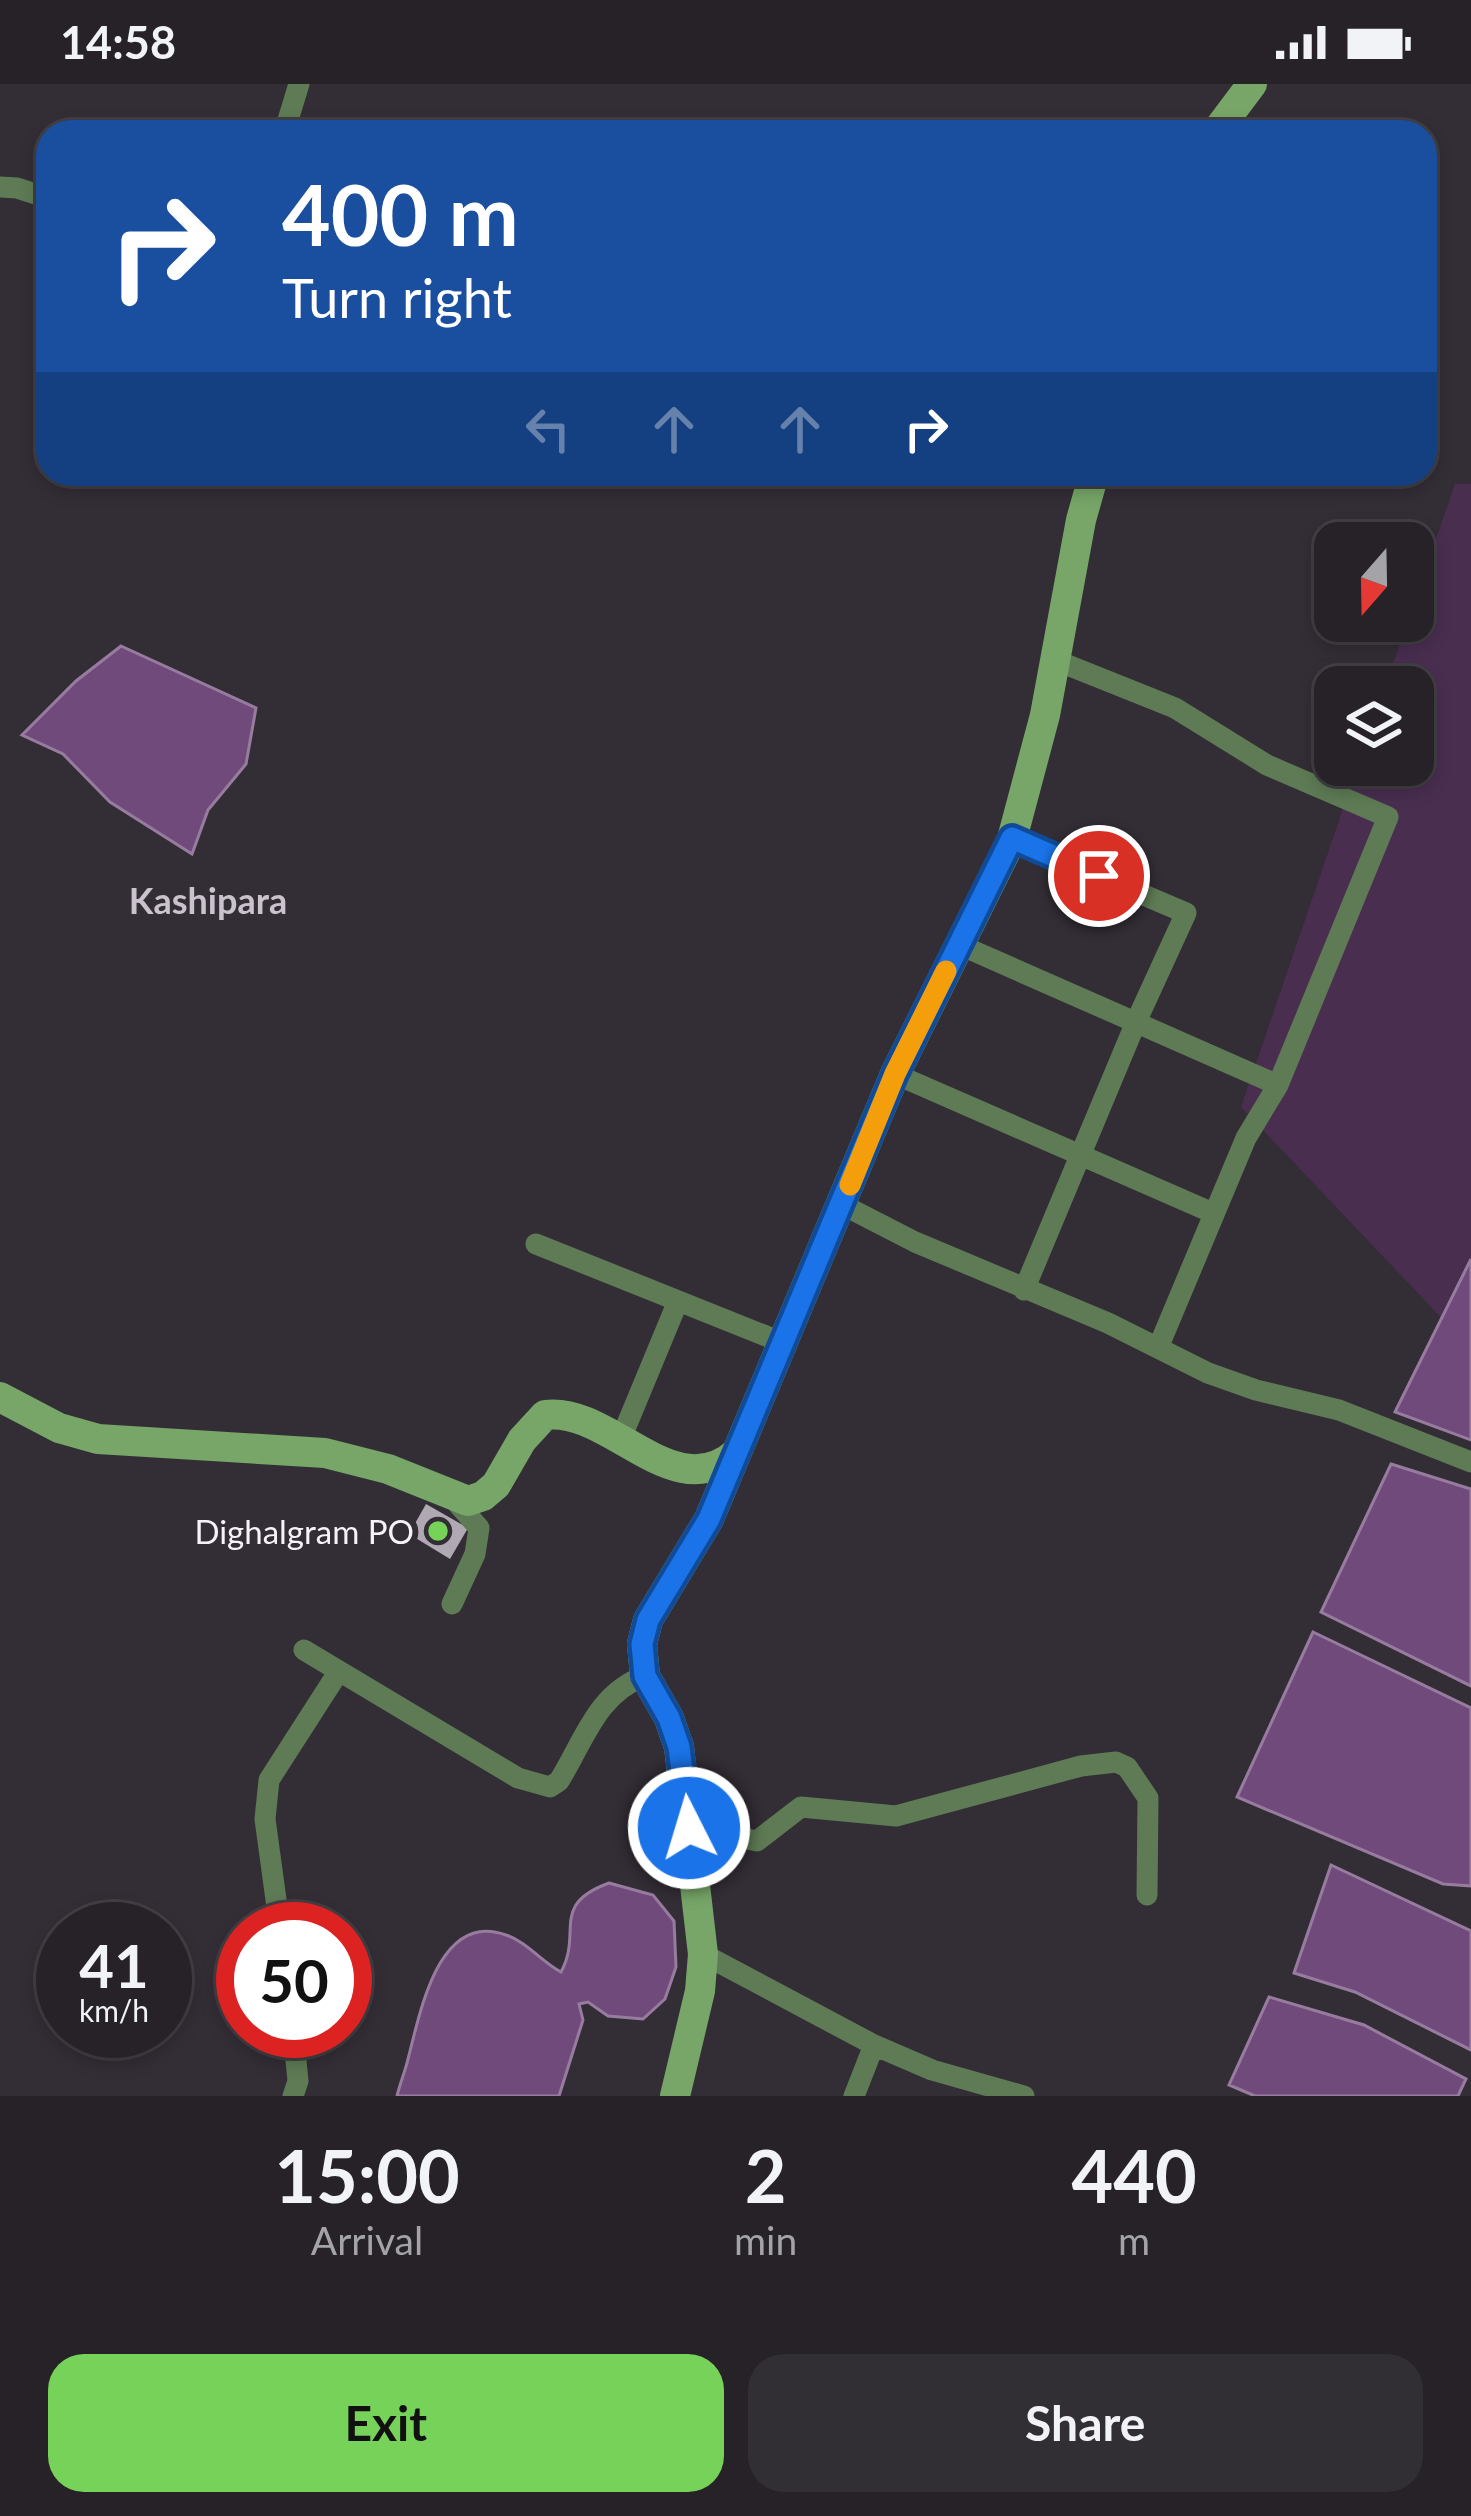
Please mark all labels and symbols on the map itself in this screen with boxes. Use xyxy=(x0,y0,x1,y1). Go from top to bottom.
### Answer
north arrow xyxy=(1314,522,1434,642)
pin xyxy=(1048,825,1150,927)
district label: Kashipara xyxy=(129,878,287,922)
place label: Dighalgram PO xyxy=(194,1511,414,1551)
marker: Dighalgram PO xyxy=(425,1518,451,1544)
position arrow xyxy=(626,1765,752,1891)
speed limit sign: 50 xyxy=(216,1902,372,2058)

